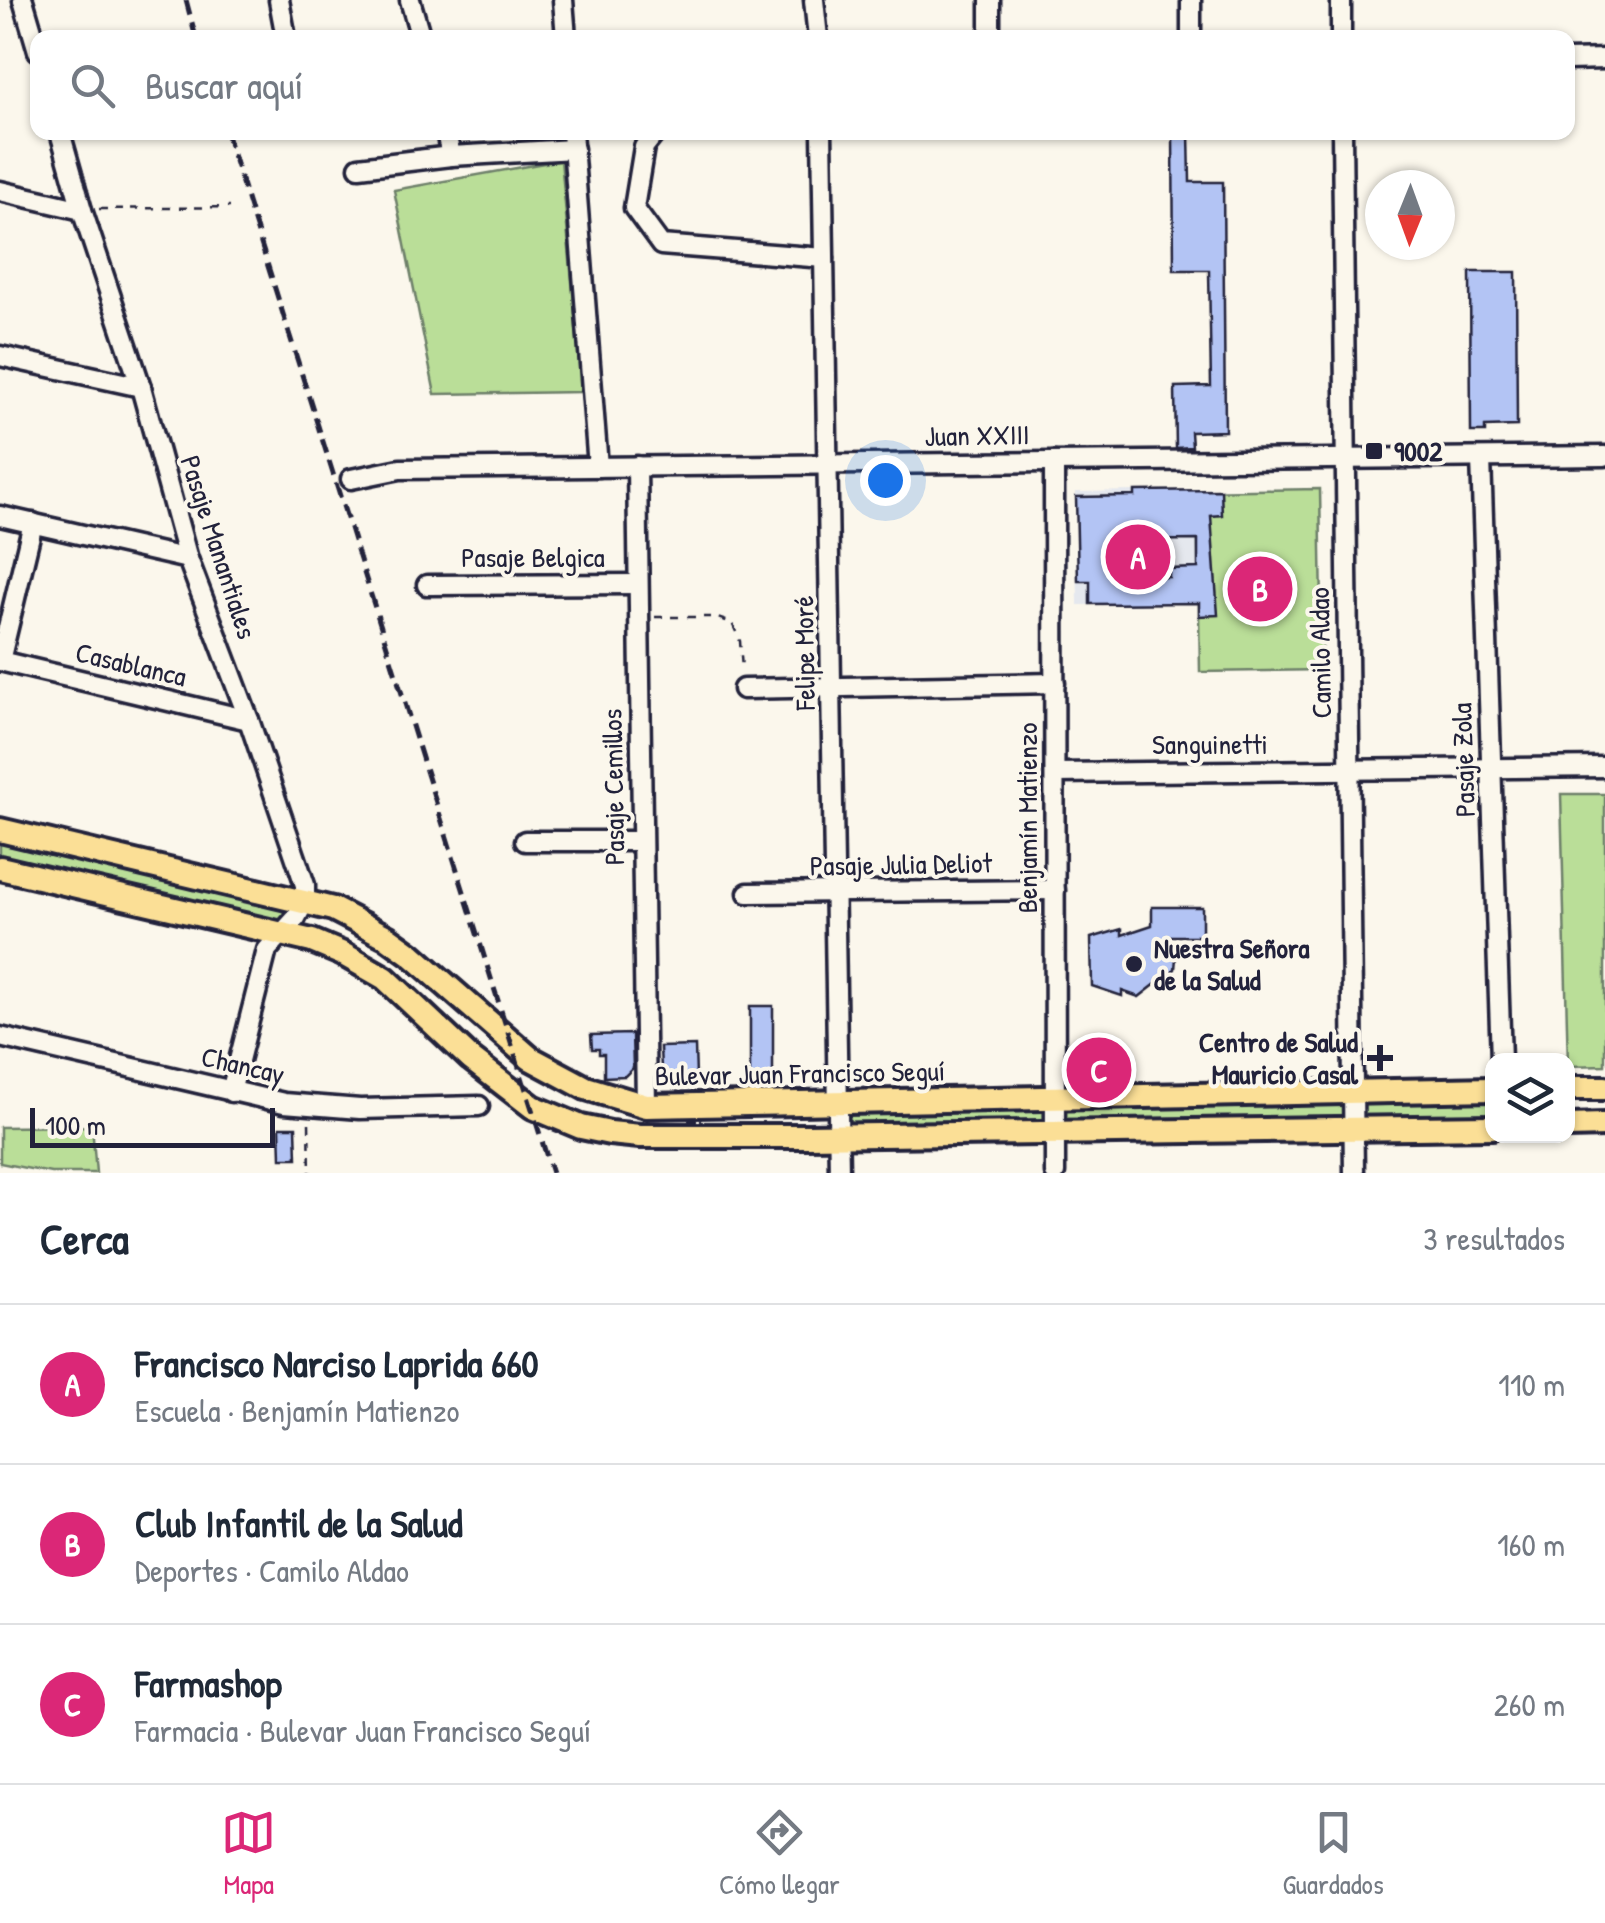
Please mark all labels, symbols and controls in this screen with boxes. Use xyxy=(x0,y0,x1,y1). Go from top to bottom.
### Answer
search box xyxy=(30,30,1575,140)
icon: search xyxy=(65,58,120,113)
text: Buscar aquí xyxy=(145,59,303,111)
north arrow xyxy=(1365,170,1455,260)
street label: Juan XXIII xyxy=(924,415,1030,455)
place label: 9002 xyxy=(1394,432,1443,470)
marker: 9002 xyxy=(1363,440,1385,462)
street label: Pasaje Manantiales xyxy=(171,451,267,643)
your location xyxy=(860,455,911,506)
pin: A xyxy=(1106,520,1170,594)
street label: Pasaje Belgica xyxy=(461,538,605,576)
pin: B xyxy=(1228,552,1292,626)
street label: Camilo Aldao xyxy=(1300,587,1340,719)
street label: Felipe Moré xyxy=(784,595,824,712)
street label: Casablanca xyxy=(72,633,190,695)
street label: Pasaje Zola xyxy=(1442,702,1484,818)
street label: Pasaje Cemillos xyxy=(593,709,633,865)
street label: Benjamín Matienzo xyxy=(1008,723,1046,913)
street label: Sanguinetti xyxy=(1152,725,1268,763)
street label: Pasaje Julia Deliot xyxy=(810,843,993,885)
place label: Nuestra Señora de la Salud xyxy=(1154,929,1310,999)
marker: Nuestra Señora de la Salud xyxy=(1123,953,1145,975)
place label: Centro de Salud Mauricio Casal xyxy=(1199,1023,1359,1093)
pin: C xyxy=(1066,1032,1132,1108)
street label: Chancay xyxy=(198,1037,289,1093)
marker: Centro de Salud Mauricio Casal xyxy=(1367,1045,1393,1071)
street label: Bulevar Juan Francisco Seguí xyxy=(655,1051,945,1095)
map controls xyxy=(1485,1053,1575,1143)
button: layers xyxy=(1485,1053,1575,1143)
scale bar xyxy=(30,1103,275,1148)
text: 100 m xyxy=(45,1106,106,1144)
text: Cerca xyxy=(40,1210,129,1267)
text: 3 resultados xyxy=(1423,1217,1565,1260)
text: Francisco Narciso Laprida 660 xyxy=(135,1337,539,1389)
text: A xyxy=(65,1363,80,1406)
text: 110 m xyxy=(1498,1363,1565,1406)
text: Escuela · Benjamín Matienzo xyxy=(135,1389,459,1432)
text: Club Infantil de la Salud xyxy=(135,1497,463,1549)
text: B xyxy=(64,1523,81,1566)
text: 160 m xyxy=(1497,1523,1565,1566)
text: Deportes · Camilo Aldao xyxy=(135,1549,409,1592)
text: Farmashop xyxy=(135,1657,282,1709)
text: C xyxy=(64,1683,81,1726)
text: 260 m xyxy=(1494,1683,1565,1726)
text: Farmacia · Bulevar Juan Francisco Seguí xyxy=(135,1709,591,1752)
tab: Mapa xyxy=(221,1805,276,1903)
tab: Cómo llegar xyxy=(719,1805,840,1903)
tab: Guardados xyxy=(1282,1805,1384,1903)

